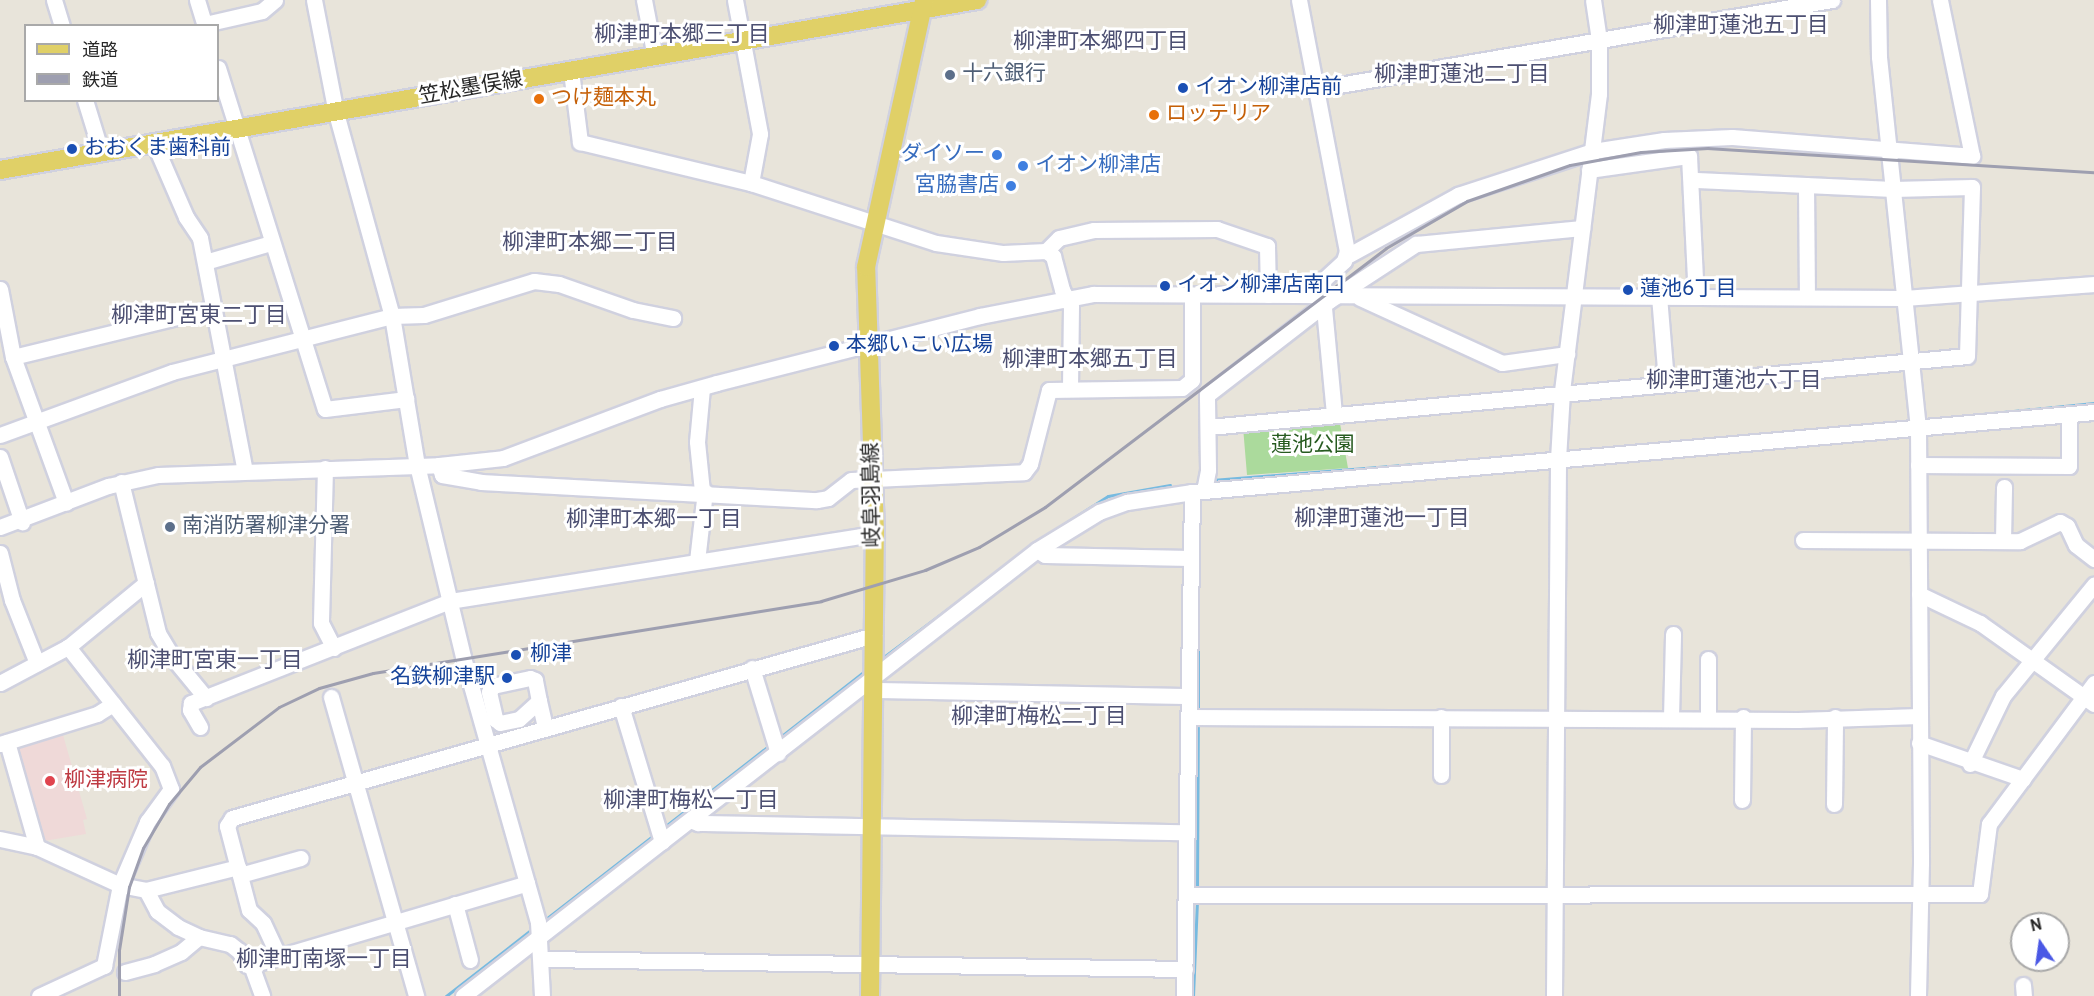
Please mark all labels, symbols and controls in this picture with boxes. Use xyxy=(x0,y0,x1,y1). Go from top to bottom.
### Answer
district label: 柳津町蓮池五丁目 xyxy=(1653,14,1829,40)
district label: 柳津町本郷三丁目 xyxy=(594,23,770,49)
legend xyxy=(24,24,219,102)
district label: 柳津町本郷四丁目 xyxy=(1013,30,1189,56)
text: 道路 xyxy=(82,40,118,63)
place label: 十六銀行 xyxy=(962,62,1046,88)
district label: 柳津町蓮池二丁目 xyxy=(1374,63,1550,89)
street label: 笠松墨俣線 xyxy=(417,67,525,111)
marker: 十六銀行 xyxy=(943,68,957,82)
text: 鉄道 xyxy=(82,70,118,93)
place label: イオン柳津店前 xyxy=(1195,75,1342,101)
marker: イオン柳津店前 xyxy=(1176,81,1190,95)
place label: つけ麺本丸 xyxy=(551,86,656,112)
marker: つけ麺本丸 xyxy=(532,92,546,106)
place label: ロッテリア xyxy=(1166,102,1271,128)
marker: ロッテリア xyxy=(1147,108,1161,122)
place label: おおくま歯科前 xyxy=(84,136,231,162)
marker: おおくま歯科前 xyxy=(65,142,79,156)
place label: ダイソー xyxy=(901,142,985,168)
marker: ダイソー xyxy=(990,148,1004,162)
place label: イオン柳津店 xyxy=(1035,153,1161,179)
marker: イオン柳津店 xyxy=(1016,159,1030,173)
place label: 宮脇書店 xyxy=(915,173,999,199)
marker: 宮脇書店 xyxy=(1004,179,1018,193)
district label: 柳津町本郷二丁目 xyxy=(502,231,678,257)
place label: イオン柳津店南口 xyxy=(1177,273,1345,299)
place label: 蓮池6丁目 xyxy=(1640,277,1737,303)
marker: イオン柳津店南口 xyxy=(1158,279,1172,293)
marker: 蓮池6丁目 xyxy=(1621,283,1635,297)
district label: 柳津町宮東二丁目 xyxy=(111,304,287,330)
place label: 本郷いこい広場 xyxy=(846,333,993,359)
marker: 本郷いこい広場 xyxy=(827,339,841,353)
district label: 柳津町本郷五丁目 xyxy=(1002,348,1178,374)
district label: 柳津町蓮池六丁目 xyxy=(1646,369,1822,395)
park label: 蓮池公園 xyxy=(1271,433,1355,459)
street label: 岐阜羽島線 xyxy=(859,442,887,548)
district label: 柳津町蓮池一丁目 xyxy=(1294,507,1470,533)
district label: 柳津町本郷一丁目 xyxy=(566,508,742,534)
place label: 南消防署柳津分署 xyxy=(182,514,350,540)
marker: 南消防署柳津分署 xyxy=(163,520,177,534)
place label: 柳津 xyxy=(530,642,572,668)
marker: 柳津 xyxy=(507,646,525,664)
district label: 柳津町宮東一丁目 xyxy=(127,649,303,675)
place label: 名鉄柳津駅 xyxy=(390,665,495,691)
marker: 名鉄柳津駅 xyxy=(500,671,514,685)
district label: 柳津町梅松二丁目 xyxy=(951,705,1127,731)
place label: 柳津病院 xyxy=(64,768,148,794)
marker: 柳津病院 xyxy=(41,772,59,790)
district label: 柳津町梅松一丁目 xyxy=(603,789,779,815)
north arrow xyxy=(2010,912,2070,972)
text: N xyxy=(2029,915,2044,937)
district label: 柳津町南塚一丁目 xyxy=(236,948,412,974)

